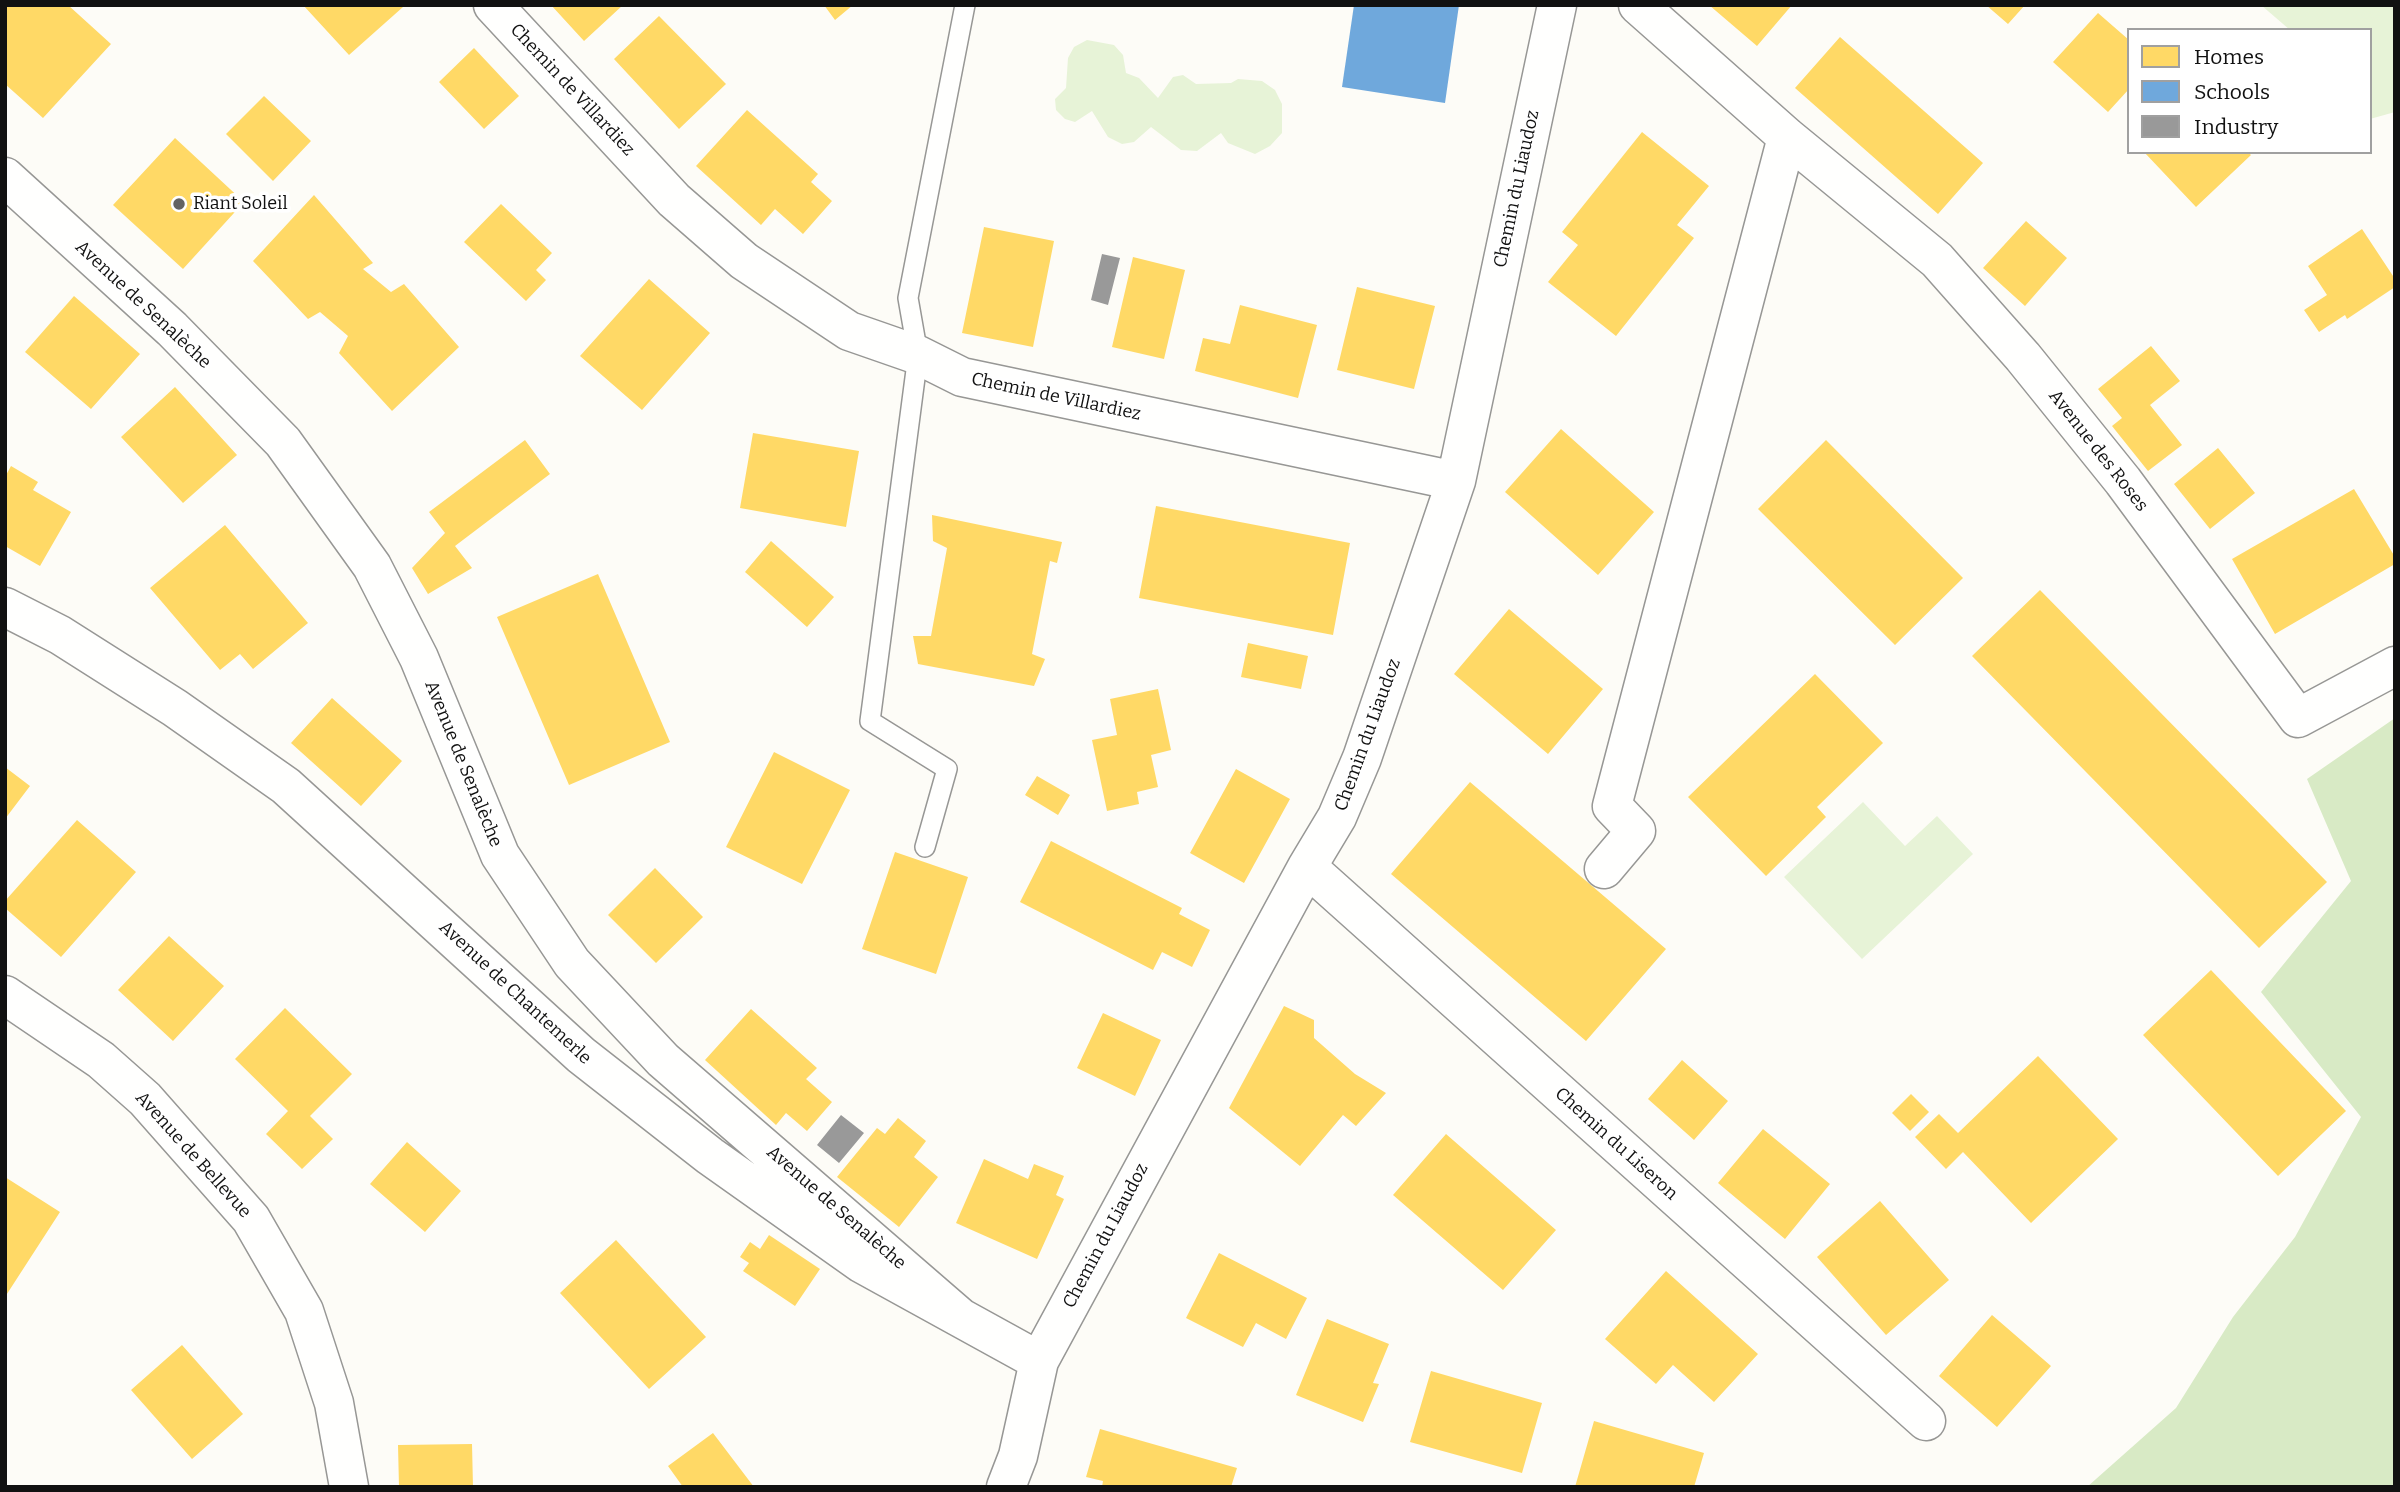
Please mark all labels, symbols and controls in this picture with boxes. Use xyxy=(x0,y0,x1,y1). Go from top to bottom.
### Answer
street label: Chemin de Villardiez xyxy=(505,19,639,161)
legend xyxy=(2127,28,2372,154)
text: Homes xyxy=(2194,44,2264,70)
text: Schools xyxy=(2194,79,2270,105)
street label: Chemin du Liaudoz xyxy=(1490,108,1544,270)
text: Industry xyxy=(2194,114,2278,140)
place label: Riant Soleil xyxy=(193,193,288,215)
marker: Riant Soleil xyxy=(171,196,187,212)
street label: Avenue de Senalèche xyxy=(71,237,215,373)
street label: Chemin de Villardiez xyxy=(969,368,1143,426)
street label: Avenue des Roses xyxy=(2044,386,2152,516)
street label: Chemin du Liaudoz xyxy=(1330,656,1406,814)
street label: Avenue de Senalèche xyxy=(420,678,506,850)
street label: Avenue de Chantemerle xyxy=(434,917,596,1069)
street label: Chemin du Liseron xyxy=(1550,1083,1682,1205)
street label: Avenue de Bellevue xyxy=(131,1087,255,1223)
street label: Avenue de Senalèche xyxy=(762,1142,910,1274)
street label: Chemin du Liaudoz xyxy=(1059,1160,1153,1312)

